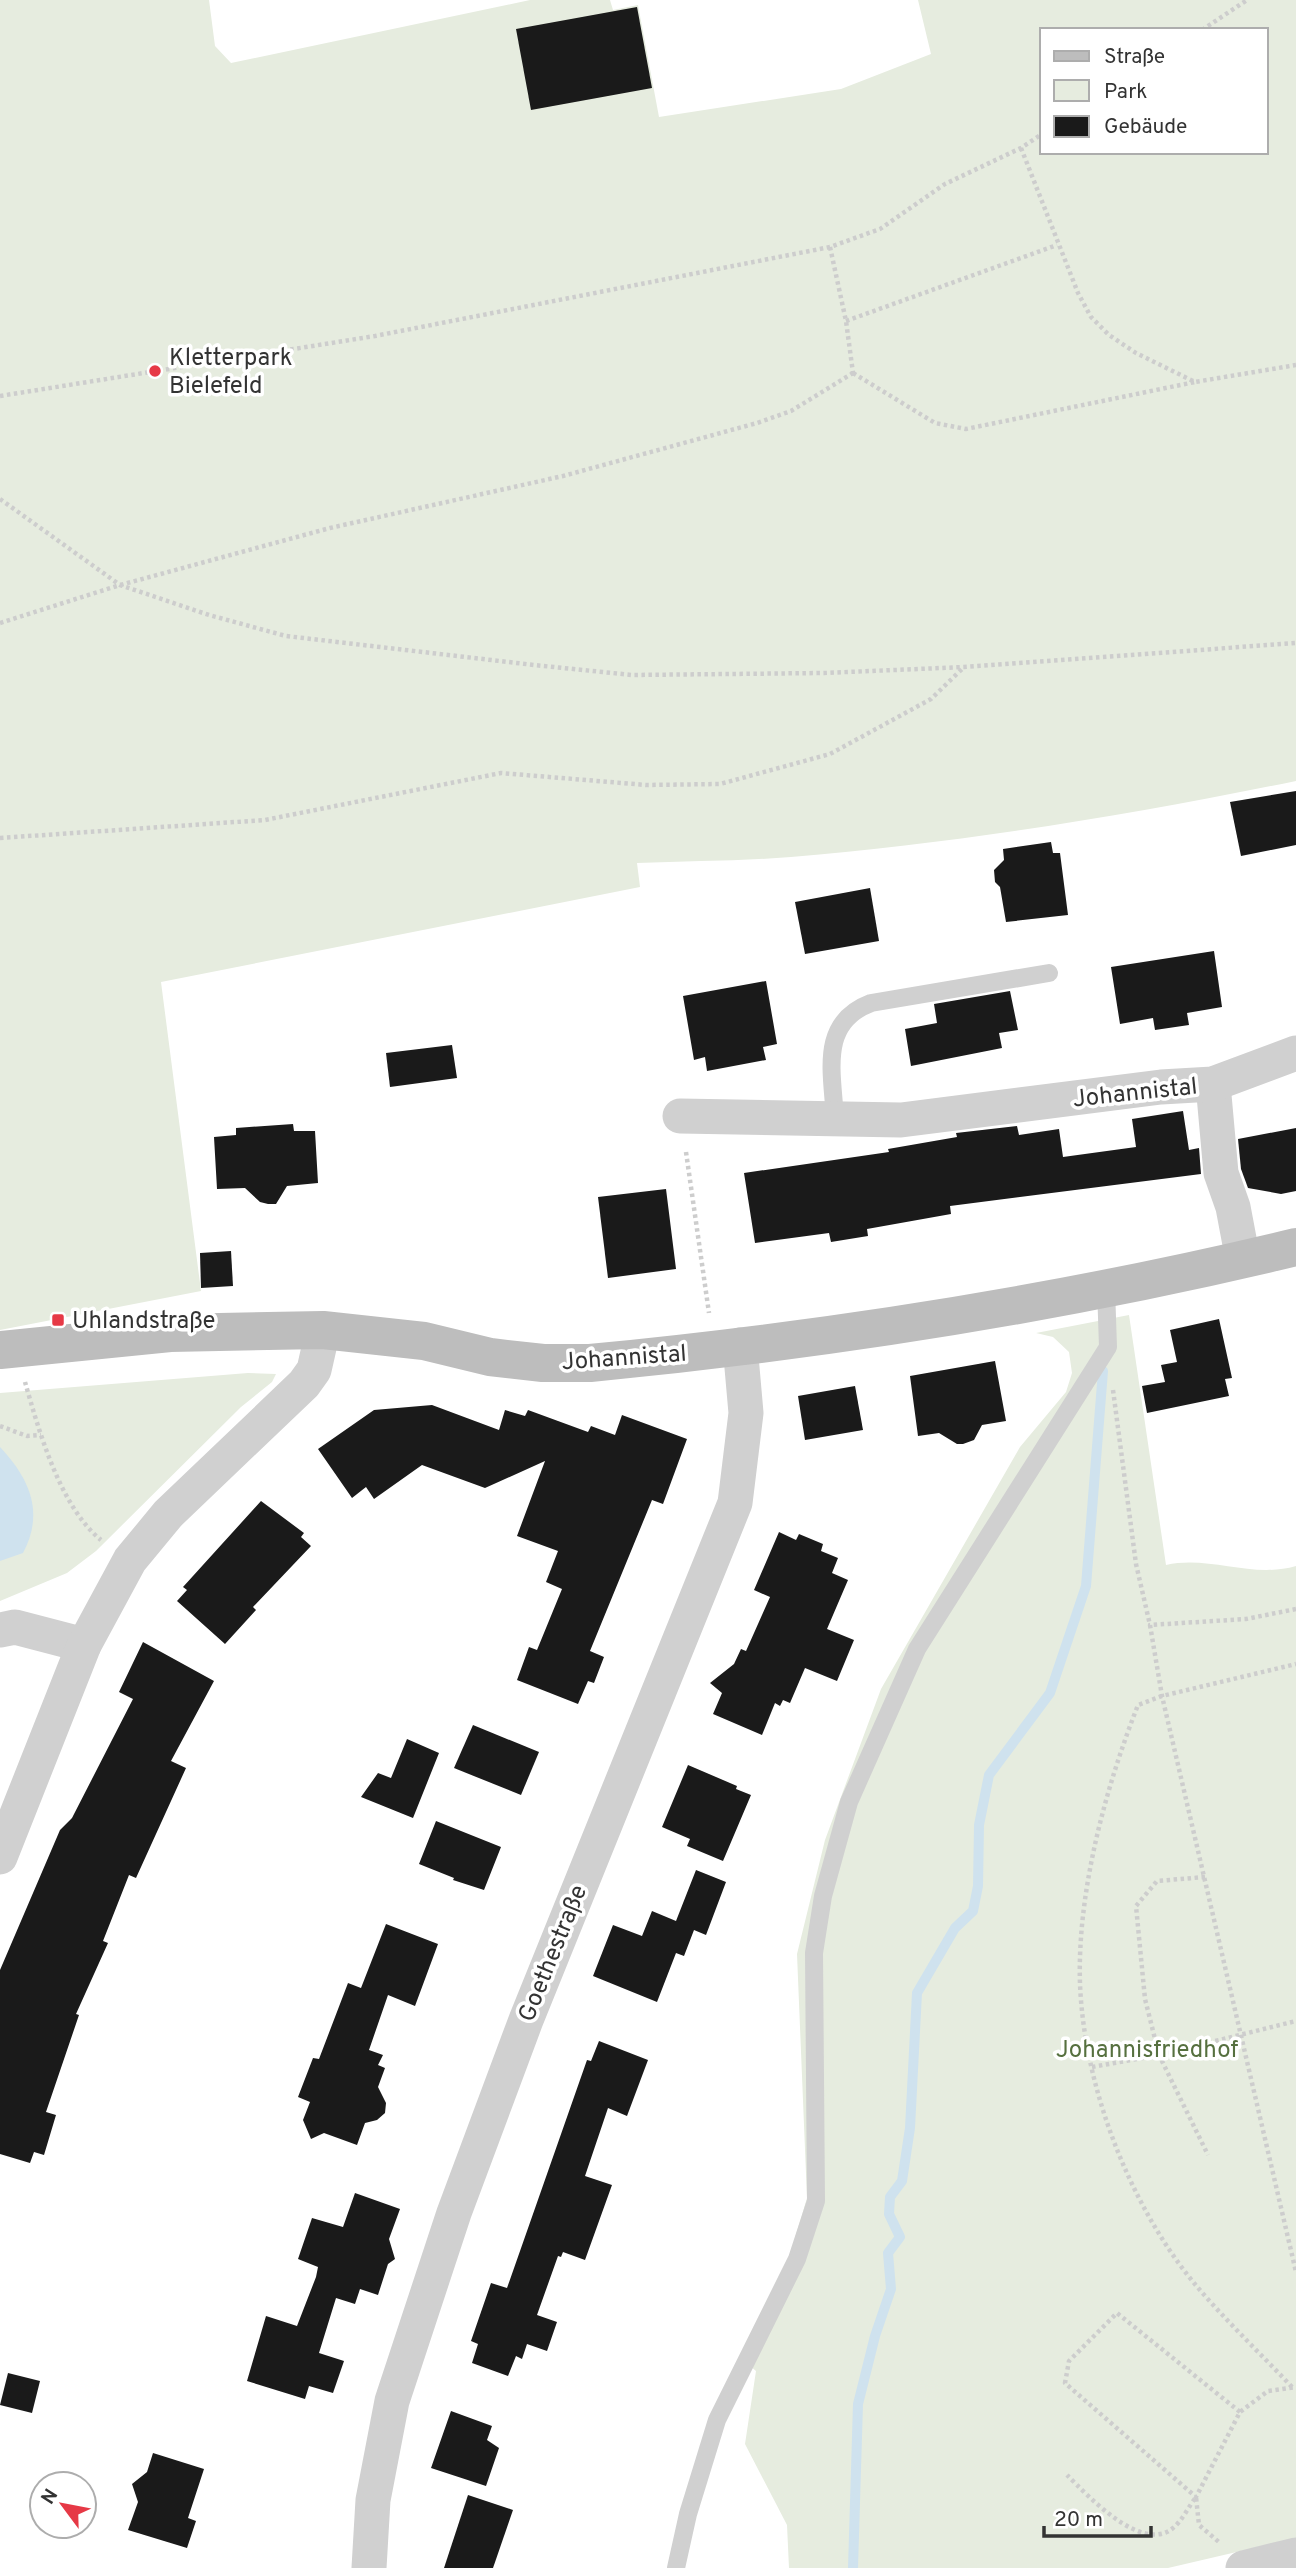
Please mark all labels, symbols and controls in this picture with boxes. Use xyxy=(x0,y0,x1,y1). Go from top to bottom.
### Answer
legend xyxy=(1040,28,1268,154)
text: Straße xyxy=(1104,44,1165,71)
text: Park xyxy=(1104,79,1147,106)
text: Gebäude xyxy=(1104,114,1187,141)
place label: Kletterpark Bielefeld xyxy=(169,344,293,402)
marker: Kletterpark Bielefeld xyxy=(147,363,163,379)
street label: Johannistal xyxy=(1071,1073,1199,1115)
place label: Uhlandstraße xyxy=(72,1307,215,1337)
marker: Uhlandstraße xyxy=(50,1312,66,1328)
street label: Johannistal xyxy=(561,1340,688,1378)
street label: Goethestraße xyxy=(513,1881,595,2027)
park label: Johannisfriedhof xyxy=(1056,2036,1238,2066)
north arrow xyxy=(28,2470,98,2540)
text: N xyxy=(36,2485,64,2509)
scale bar xyxy=(1044,2494,1151,2538)
text: 20 m xyxy=(1054,2507,1103,2534)

